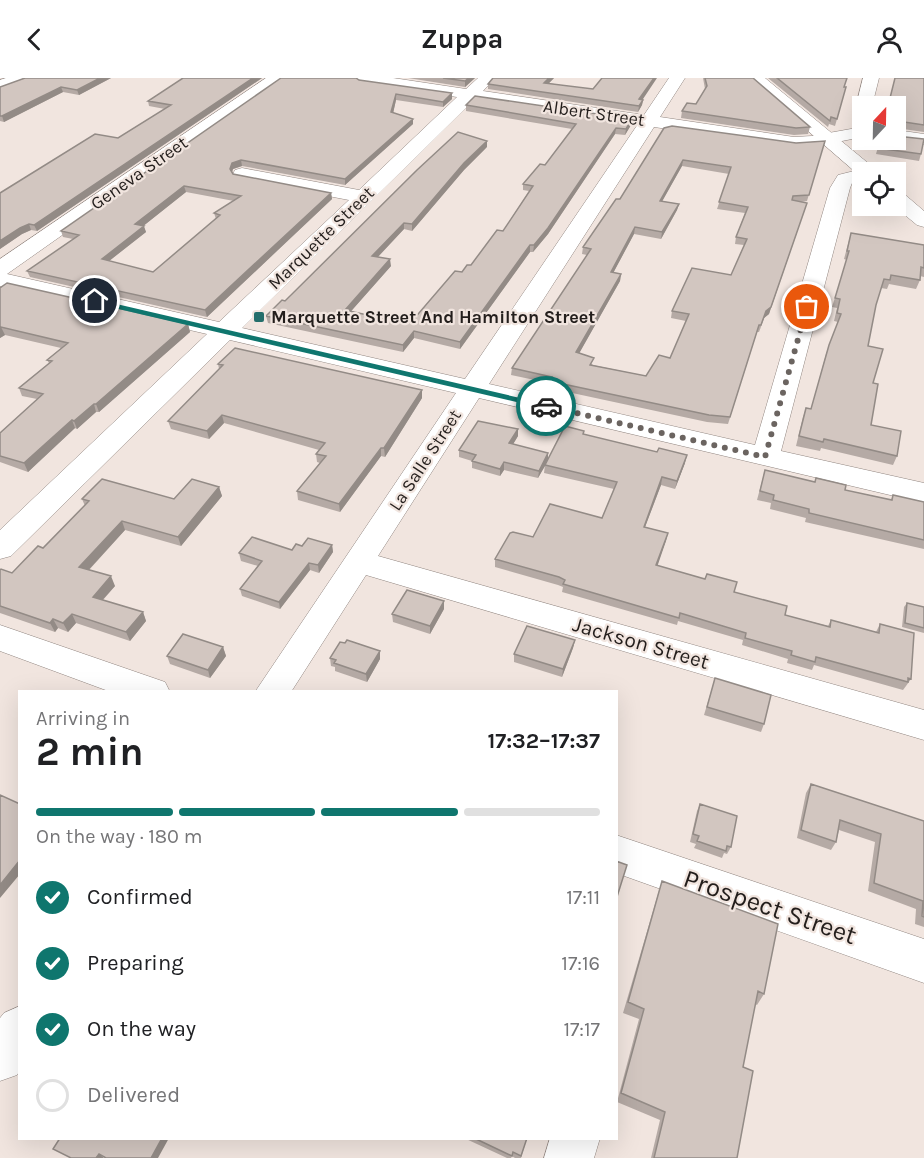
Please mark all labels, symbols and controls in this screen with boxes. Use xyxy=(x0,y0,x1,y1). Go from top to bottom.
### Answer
icon: back xyxy=(18,23,51,56)
text: Zuppa xyxy=(421,23,503,55)
icon: person xyxy=(873,23,906,56)
street label: Albert Street xyxy=(542,95,646,131)
north arrow xyxy=(852,96,906,150)
map controls xyxy=(852,96,906,216)
street label: Geneva Street xyxy=(86,131,192,215)
button: locate xyxy=(852,162,906,216)
street label: Marquette Street xyxy=(263,182,379,294)
pin xyxy=(69,275,120,326)
pin xyxy=(781,281,832,332)
icon: home xyxy=(78,284,111,317)
icon: bag xyxy=(790,290,823,323)
place label: Marquette Street And Hamilton Street xyxy=(271,306,595,328)
marker: Marquette Street And Hamilton Street xyxy=(252,310,266,324)
courier xyxy=(516,376,576,436)
icon: car xyxy=(530,390,563,423)
street label: La Salle Street xyxy=(384,405,466,515)
street label: Jackson Street xyxy=(570,612,712,674)
text: Arriving in xyxy=(36,707,130,730)
text: 17:32–17:37 xyxy=(487,728,600,754)
text: 2 min xyxy=(36,729,144,775)
text: On the way · 180 m xyxy=(36,825,202,848)
street label: Prospect Street xyxy=(679,863,861,951)
icon: check xyxy=(36,881,69,914)
text: Confirmed xyxy=(87,884,193,910)
text: 17:11 xyxy=(566,886,600,909)
icon: check xyxy=(36,947,69,980)
text: Preparing xyxy=(87,950,184,976)
text: 17:16 xyxy=(561,952,600,975)
icon: check xyxy=(36,1013,69,1046)
text: On the way xyxy=(87,1016,196,1042)
text: 17:17 xyxy=(563,1018,600,1041)
text: Delivered xyxy=(87,1082,180,1108)

